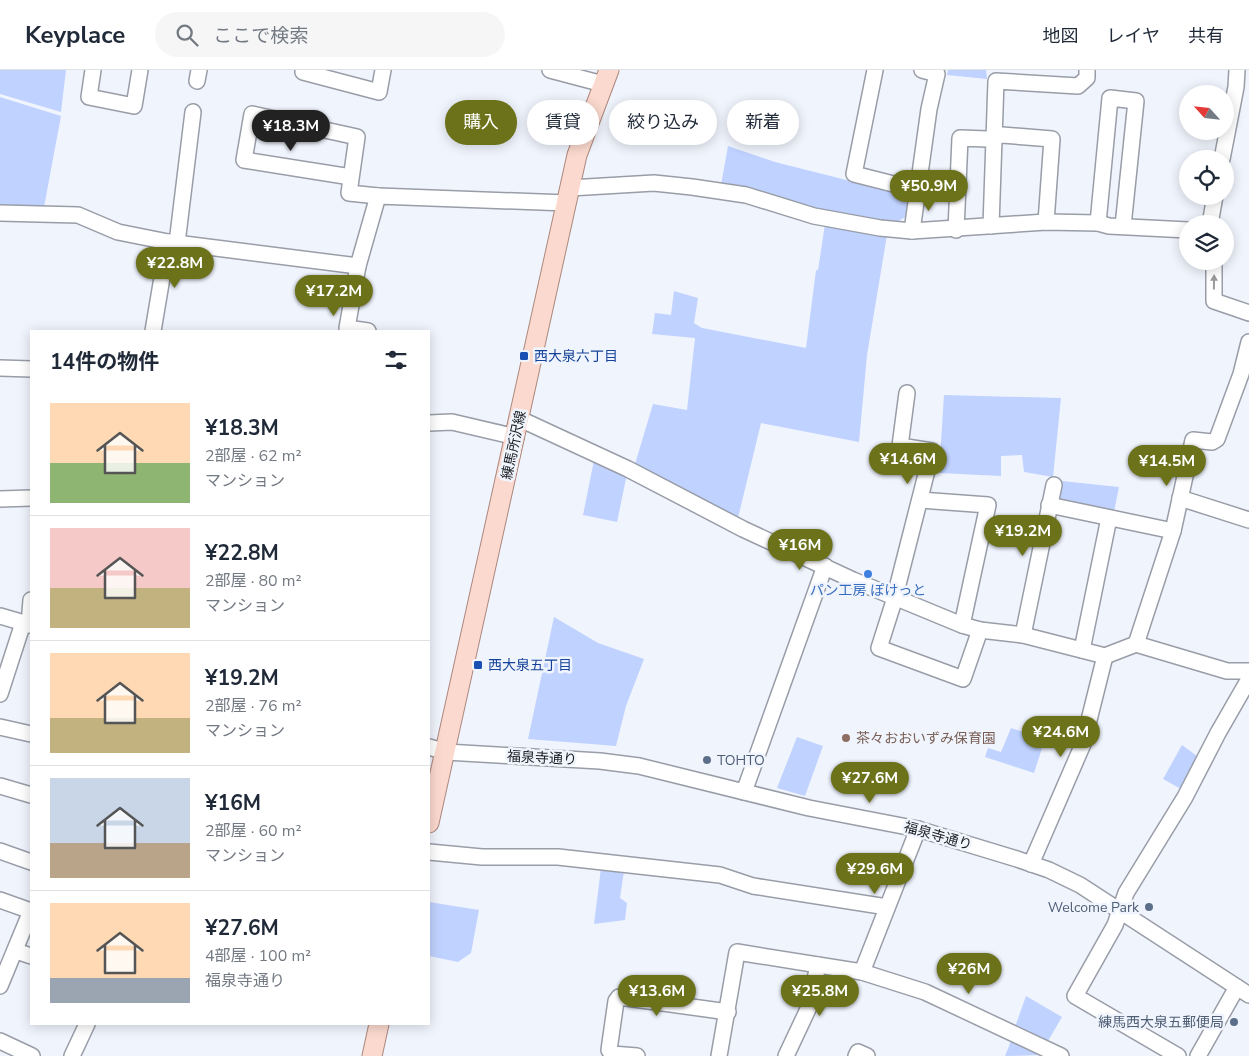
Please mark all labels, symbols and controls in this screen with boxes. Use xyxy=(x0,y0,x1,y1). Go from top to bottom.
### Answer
search box xyxy=(155,12,505,57)
text: Keyplace xyxy=(25,19,125,51)
icon: search xyxy=(173,21,201,49)
text: ここで検索 xyxy=(213,23,308,49)
text: 地図 xyxy=(1043,24,1079,48)
text: レイヤ xyxy=(1107,24,1160,48)
text: 共有 xyxy=(1188,24,1224,48)
north arrow xyxy=(1179,85,1234,140)
map controls xyxy=(1179,85,1234,270)
chip: 購入 xyxy=(445,100,517,145)
chip: 賃貸 xyxy=(527,100,599,145)
chip: 絞り込み xyxy=(609,100,717,145)
chip: 新着 xyxy=(727,100,799,145)
pin: ¥18.3M xyxy=(250,109,332,152)
text: ¥18.3M xyxy=(263,115,319,137)
button: locate xyxy=(1179,150,1234,205)
pin: ¥50.9M xyxy=(888,170,970,212)
text: ¥50.9M xyxy=(901,175,957,197)
button: layers xyxy=(1179,215,1234,270)
pin: ¥22.8M xyxy=(134,246,216,289)
text: ¥22.8M xyxy=(147,252,203,274)
pin: ¥17.2M xyxy=(293,274,375,317)
one-way arrow xyxy=(1210,274,1218,290)
text: ¥17.2M xyxy=(306,280,362,302)
icon: filters xyxy=(382,346,410,374)
place label: 西大泉六丁目 xyxy=(534,347,618,366)
text: 14件の物件 xyxy=(50,348,159,376)
marker: 西大泉六丁目 xyxy=(518,350,530,362)
street label: 練馬所沢線 xyxy=(497,409,531,481)
text: ¥18.3M xyxy=(205,414,279,442)
icon: home xyxy=(90,423,150,483)
pin: ¥14.6M xyxy=(867,442,949,485)
pin: ¥14.5M xyxy=(1126,444,1208,487)
text: 2部屋 · 62 m² xyxy=(205,445,302,467)
text: ¥14.6M xyxy=(880,448,936,470)
text: ¥14.5M xyxy=(1139,450,1195,472)
text: マンション xyxy=(205,470,285,492)
pin: ¥19.2M xyxy=(982,514,1064,557)
text: ¥19.2M xyxy=(995,520,1051,542)
pin: ¥16M xyxy=(770,528,830,571)
text: ¥16M xyxy=(779,534,821,556)
text: ¥22.8M xyxy=(205,539,279,567)
icon: home xyxy=(90,548,150,608)
marker: パン工房 ぽけっと xyxy=(862,568,874,580)
text: 2部屋 · 80 m² xyxy=(205,570,302,592)
place label: パン工房 ぽけっと xyxy=(810,581,926,600)
text: マンション xyxy=(205,595,285,617)
place label: 西大泉五丁目 xyxy=(488,656,572,675)
marker: 西大泉五丁目 xyxy=(472,659,484,671)
text: ¥19.2M xyxy=(205,664,279,692)
icon: home xyxy=(90,673,150,733)
text: 2部屋 · 76 m² xyxy=(205,695,302,717)
pin: ¥24.6M xyxy=(1020,716,1102,758)
text: マンション xyxy=(205,720,285,742)
text: ¥24.6M xyxy=(1033,721,1089,743)
place label: 茶々おおいずみ保育園 xyxy=(856,729,996,748)
marker: 茶々おおいずみ保育園 xyxy=(840,732,852,744)
street label: 福泉寺通り xyxy=(507,747,577,769)
place label: TOHTO xyxy=(717,751,765,770)
marker: TOHTO xyxy=(701,754,713,766)
pin: ¥27.6M xyxy=(829,762,911,804)
text: ¥27.6M xyxy=(842,767,898,789)
text: ¥16M xyxy=(205,789,261,817)
icon: home xyxy=(90,798,150,858)
street label: 福泉寺通り xyxy=(902,817,974,855)
text: 2部屋 · 60 m² xyxy=(205,820,302,842)
text: マンション xyxy=(205,845,285,867)
pin: ¥29.6M xyxy=(834,852,916,895)
text: ¥29.6M xyxy=(847,858,903,880)
place label: Welcome Park xyxy=(1048,898,1140,917)
marker: Welcome Park xyxy=(1143,901,1155,913)
text: ¥27.6M xyxy=(205,914,279,942)
icon: home xyxy=(90,923,150,983)
text: 4部屋 · 100 m² xyxy=(205,945,311,967)
pin: ¥26M xyxy=(939,952,999,995)
text: ¥26M xyxy=(948,958,990,980)
text: 福泉寺通り xyxy=(205,970,285,992)
pin: ¥13.6M xyxy=(616,974,698,1017)
pin: ¥25.8M xyxy=(779,974,861,1017)
text: ¥13.6M xyxy=(629,980,685,1002)
text: ¥25.8M xyxy=(792,980,848,1002)
place label: 練馬西大泉五郵便局 xyxy=(1098,1013,1224,1032)
marker: 練馬西大泉五郵便局 xyxy=(1228,1016,1240,1028)

